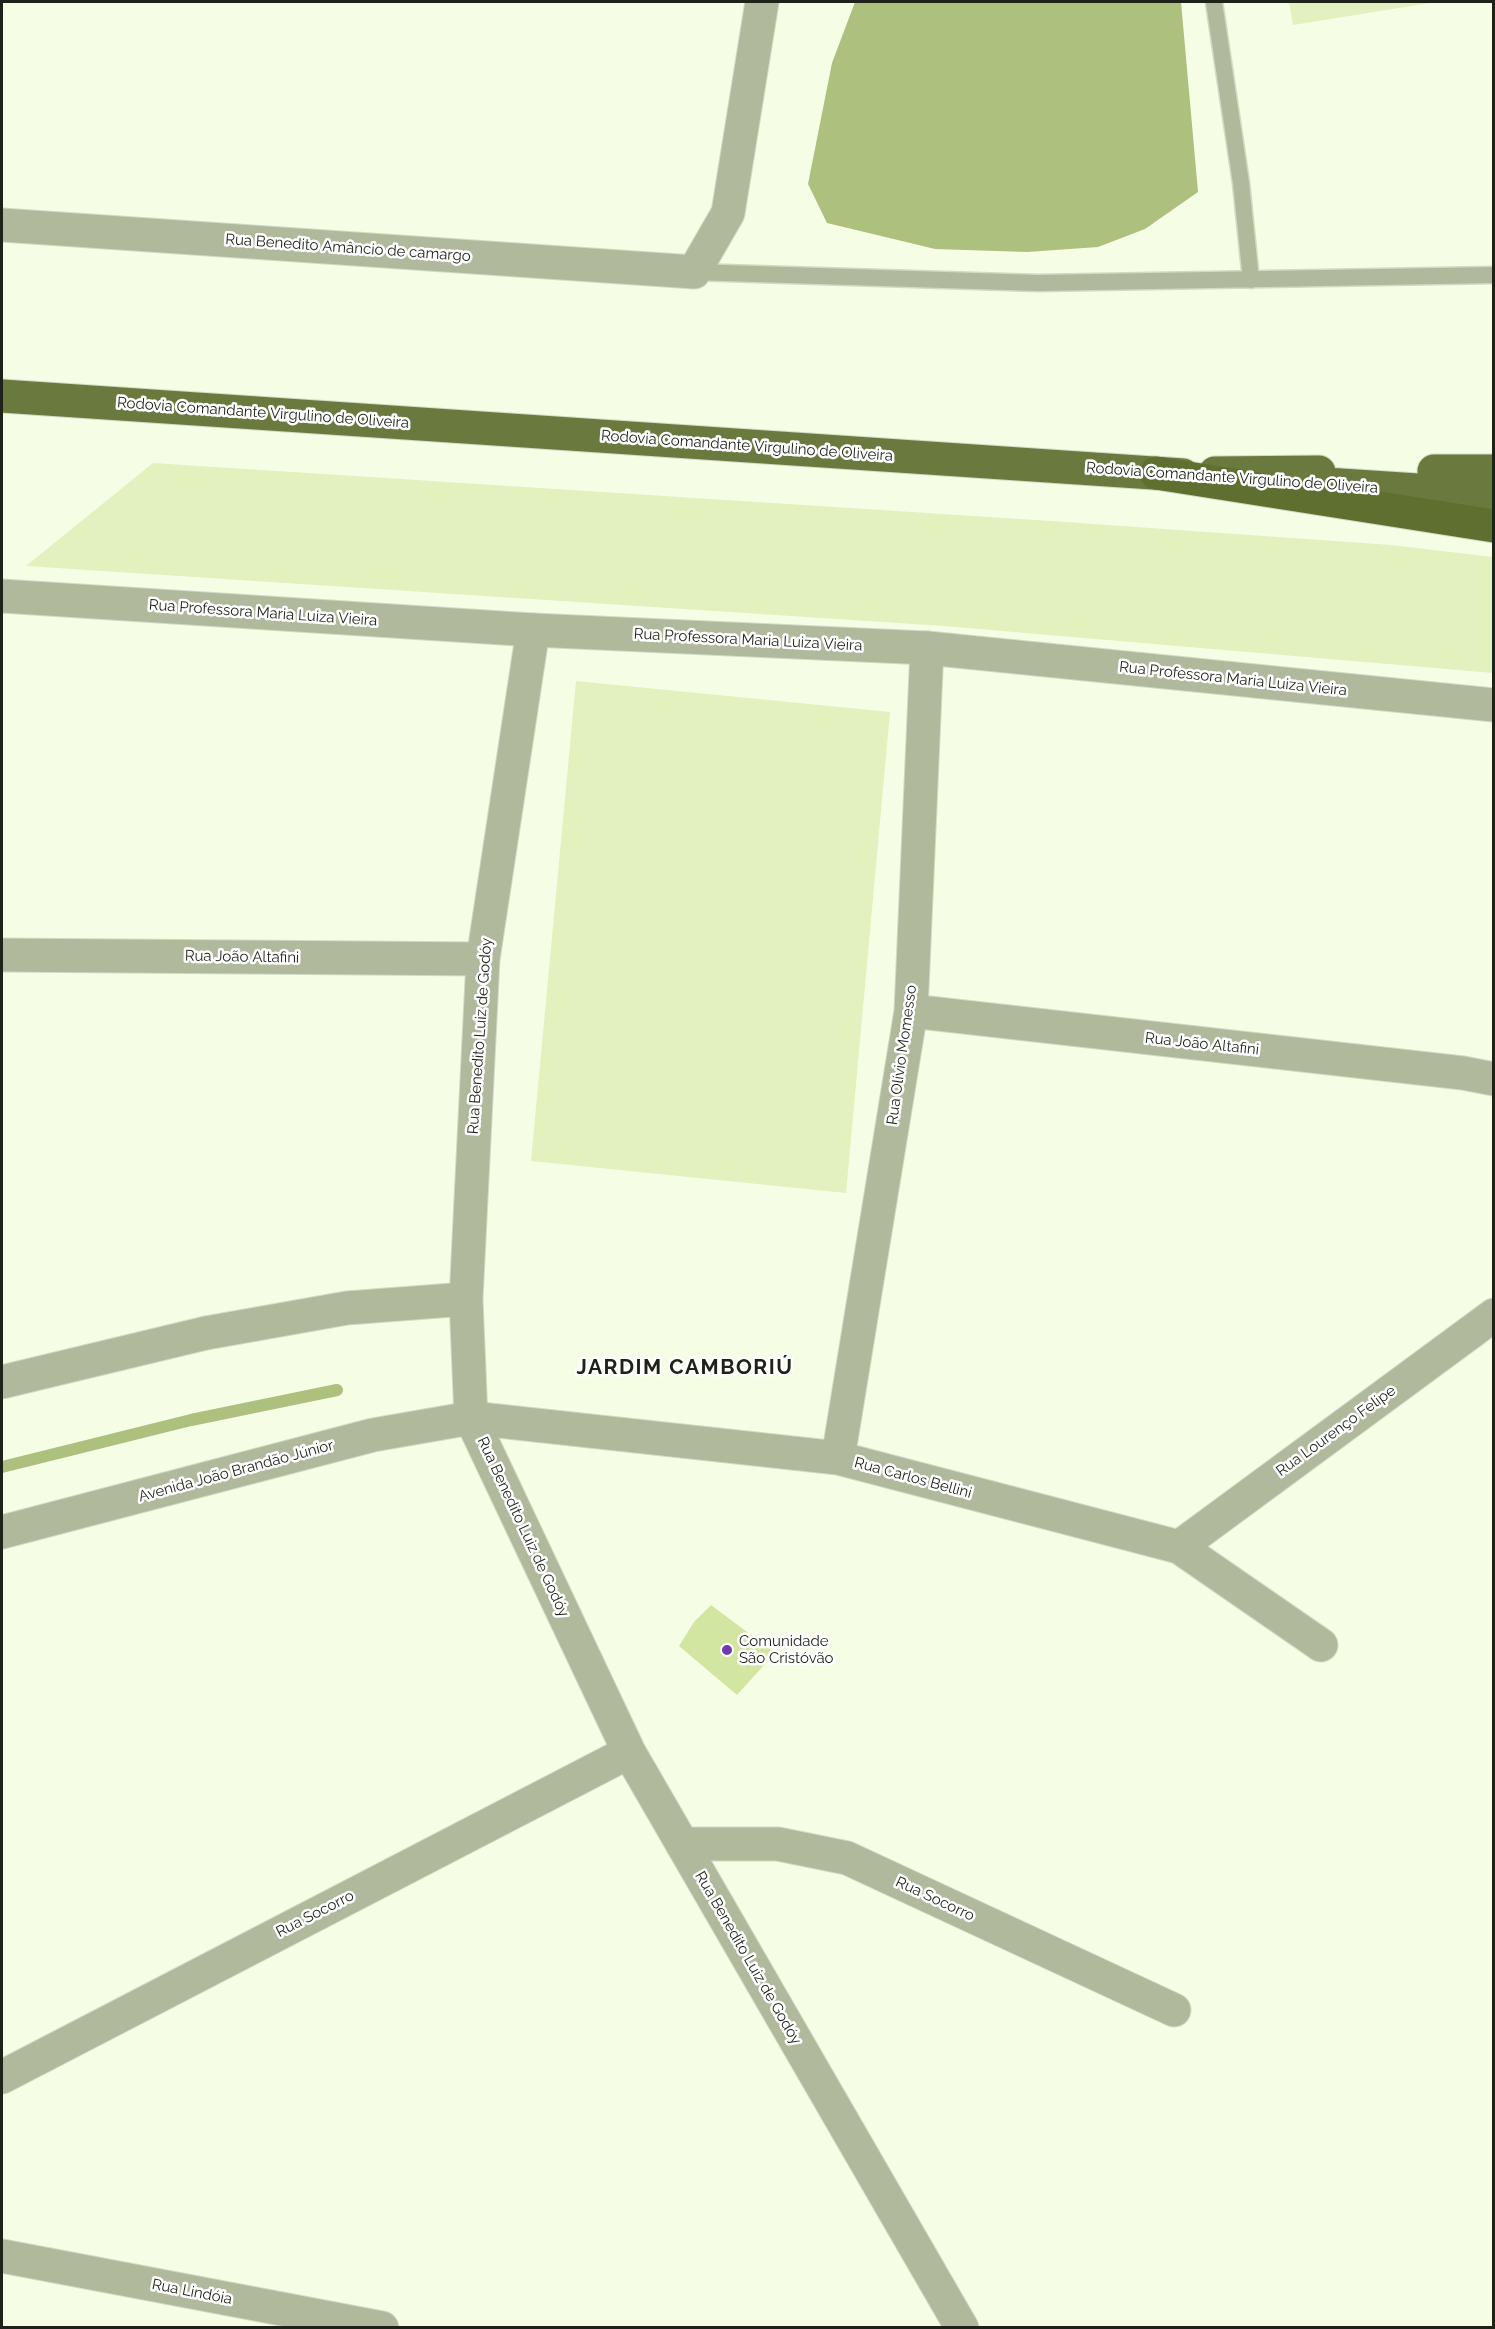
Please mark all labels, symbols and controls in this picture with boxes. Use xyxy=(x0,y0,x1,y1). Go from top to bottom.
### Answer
street label: Rua Benedito Amâncio de camargo xyxy=(225,230,471,266)
street label: Rodovia Comandante Virgulino de Oliveira xyxy=(116,394,410,432)
street label: Rodovia Comandante Virgulino de Oliveira xyxy=(600,427,894,465)
street label: Rodovia Comandante Virgulino de Oliveira xyxy=(1085,459,1379,497)
street label: Rua Professora Maria Luiza Vieira xyxy=(148,596,378,630)
street label: Rua Professora Maria Luiza Vieira xyxy=(633,625,863,655)
street label: Rua Professora Maria Luiza Vieira xyxy=(1118,658,1348,700)
street label: Rua Benedito Luiz de Godóy xyxy=(464,937,496,1135)
street label: Rua João Altafini xyxy=(185,947,299,967)
street label: Rua Olívio Momesso xyxy=(883,984,921,1126)
street label: Rua João Altafini xyxy=(1144,1029,1260,1059)
district label: JARDIM CAMBORIÚ xyxy=(576,1355,794,1381)
street label: Rua Lourenço Felipe xyxy=(1273,1382,1399,1480)
street label: Rua Benedito Luiz de Godóy xyxy=(473,1434,573,1620)
street label: Avenida João Brandão Júnior xyxy=(137,1436,335,1506)
street label: Rua Carlos Bellini xyxy=(852,1454,974,1502)
place label: Comunidade São Cristóvão xyxy=(739,1632,834,1667)
marker: Comunidade São Cristóvão xyxy=(720,1643,734,1657)
street label: Rua Benedito Luiz de Godóy xyxy=(691,1868,805,2048)
street label: Rua Socorro xyxy=(893,1873,977,1925)
street label: Rua Socorro xyxy=(273,1887,357,1941)
street label: Rua Lindóia xyxy=(151,2275,233,2309)

